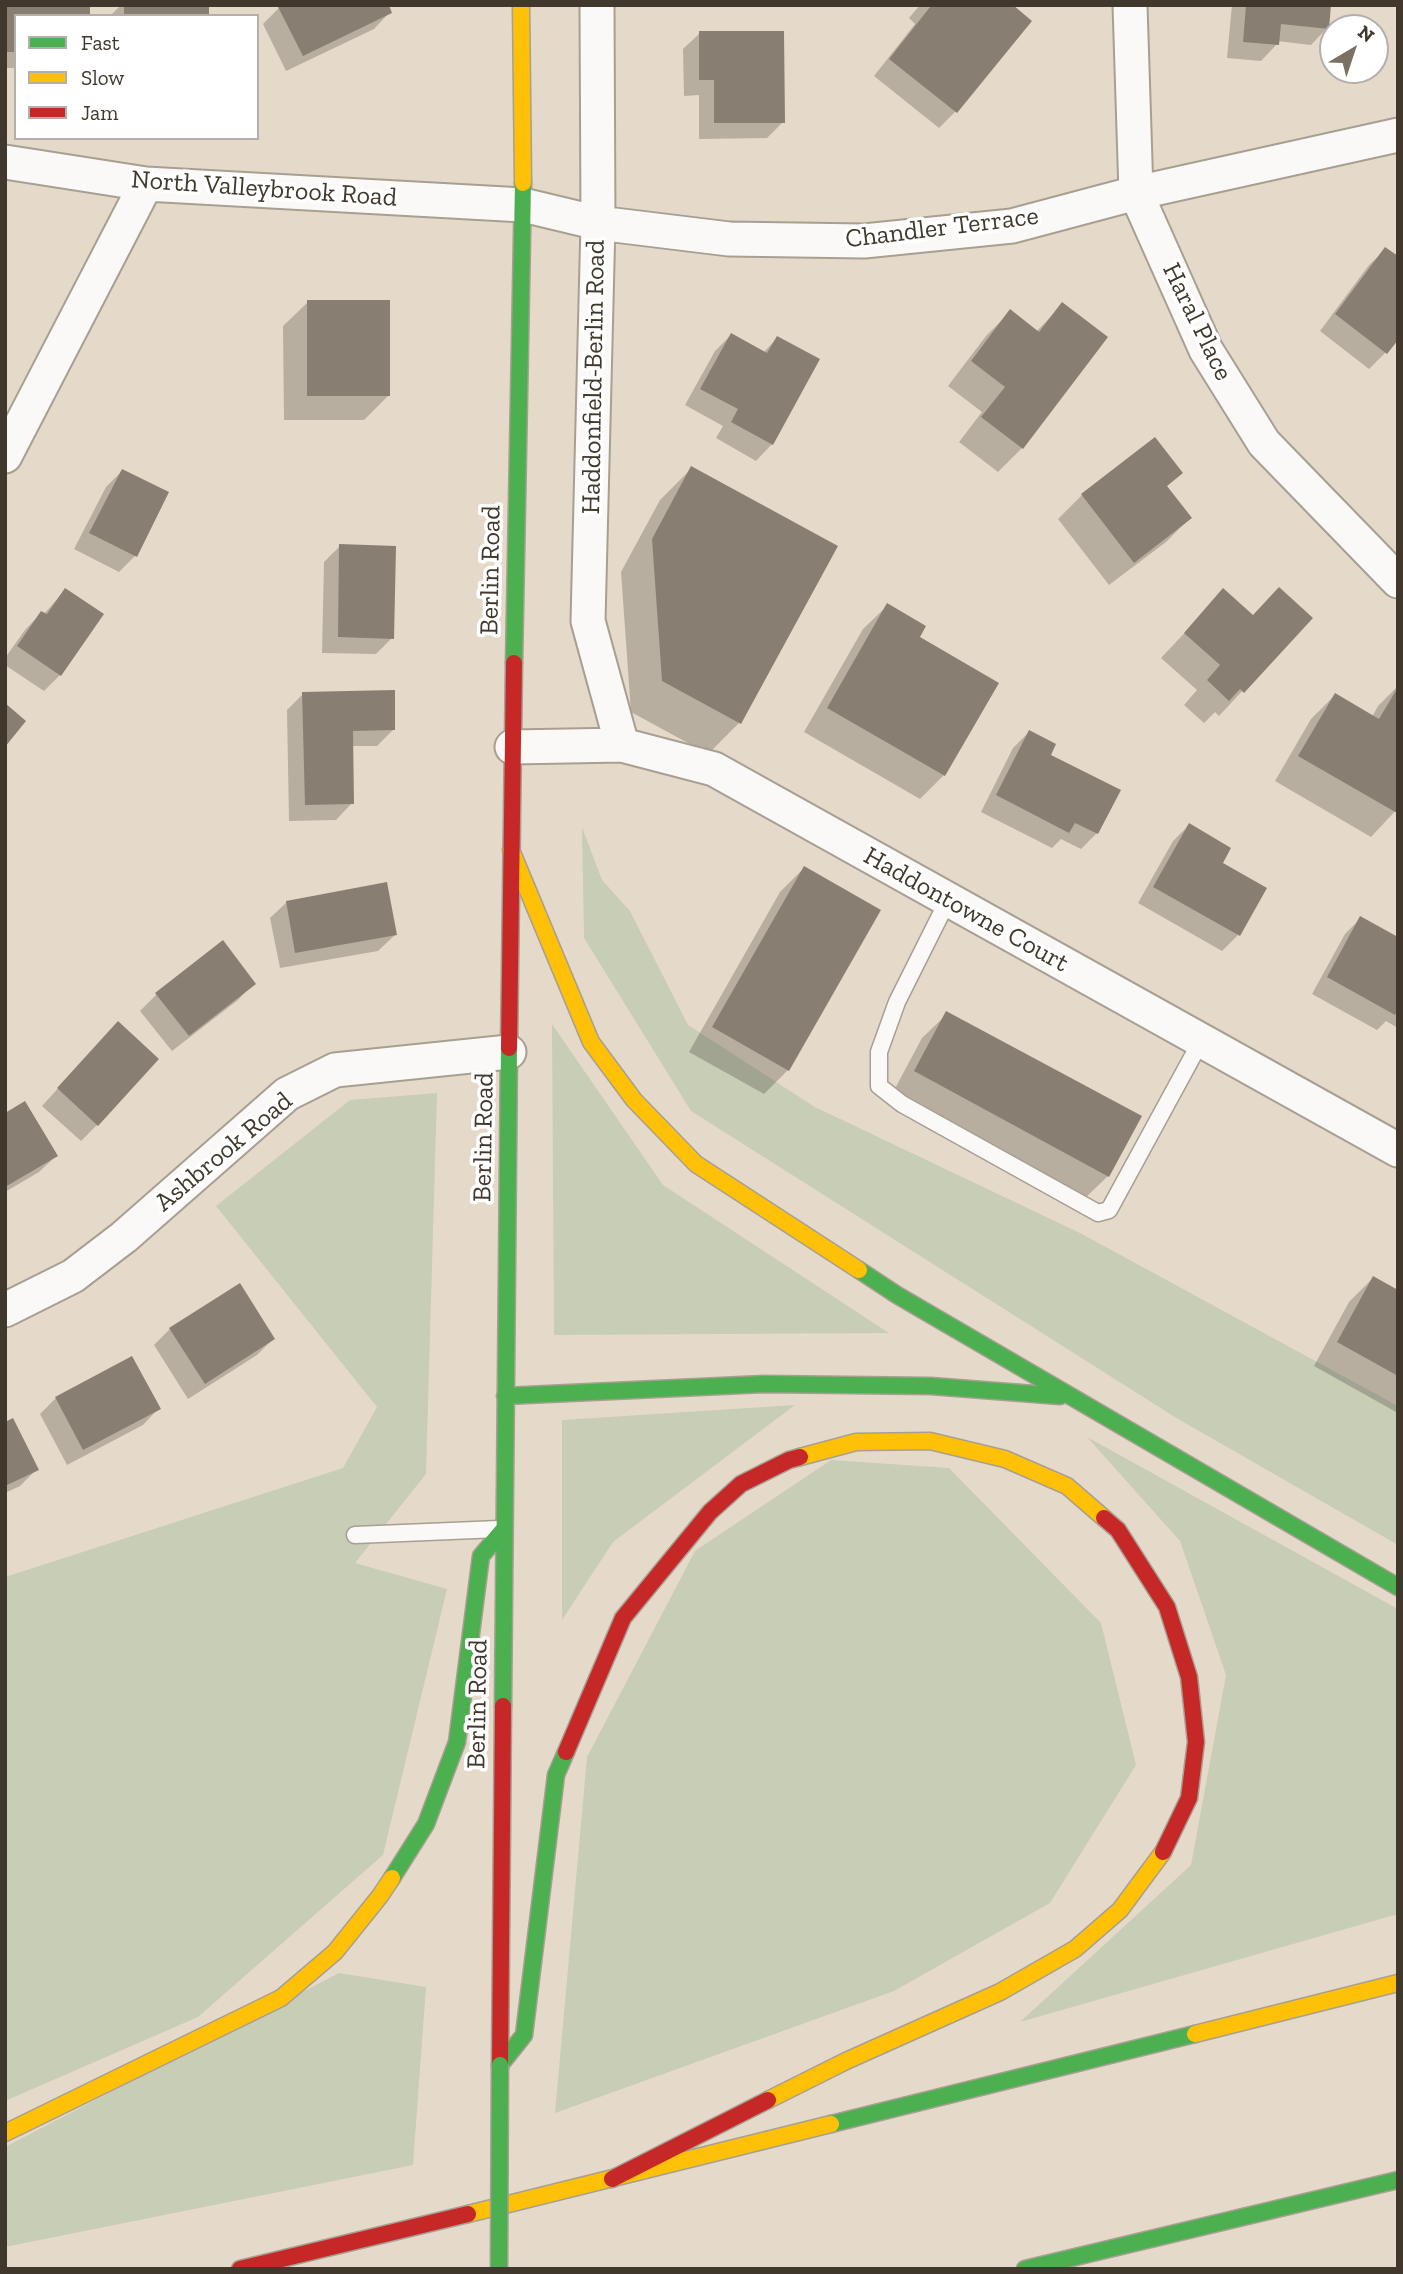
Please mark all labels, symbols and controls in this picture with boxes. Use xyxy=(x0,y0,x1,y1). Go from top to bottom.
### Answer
legend xyxy=(14,14,259,140)
north arrow xyxy=(1319,14,1389,84)
text: N xyxy=(1353,20,1379,47)
text: Fast xyxy=(81,30,120,55)
text: Slow xyxy=(81,65,124,90)
text: Jam xyxy=(81,100,118,125)
street label: North Valleybrook Road xyxy=(130,164,398,214)
street label: Chandler Terrace xyxy=(844,201,1040,255)
street label: Haddonfield-Berlin Road xyxy=(576,240,612,514)
street label: Haral Place xyxy=(1155,258,1239,386)
street label: Berlin Road xyxy=(474,505,508,635)
street label: Haddontowne Court xyxy=(858,841,1074,979)
street label: Berlin Road xyxy=(467,1072,501,1202)
street label: Ashbrook Road xyxy=(149,1086,299,1218)
street label: Berlin Road xyxy=(461,1639,495,1769)

